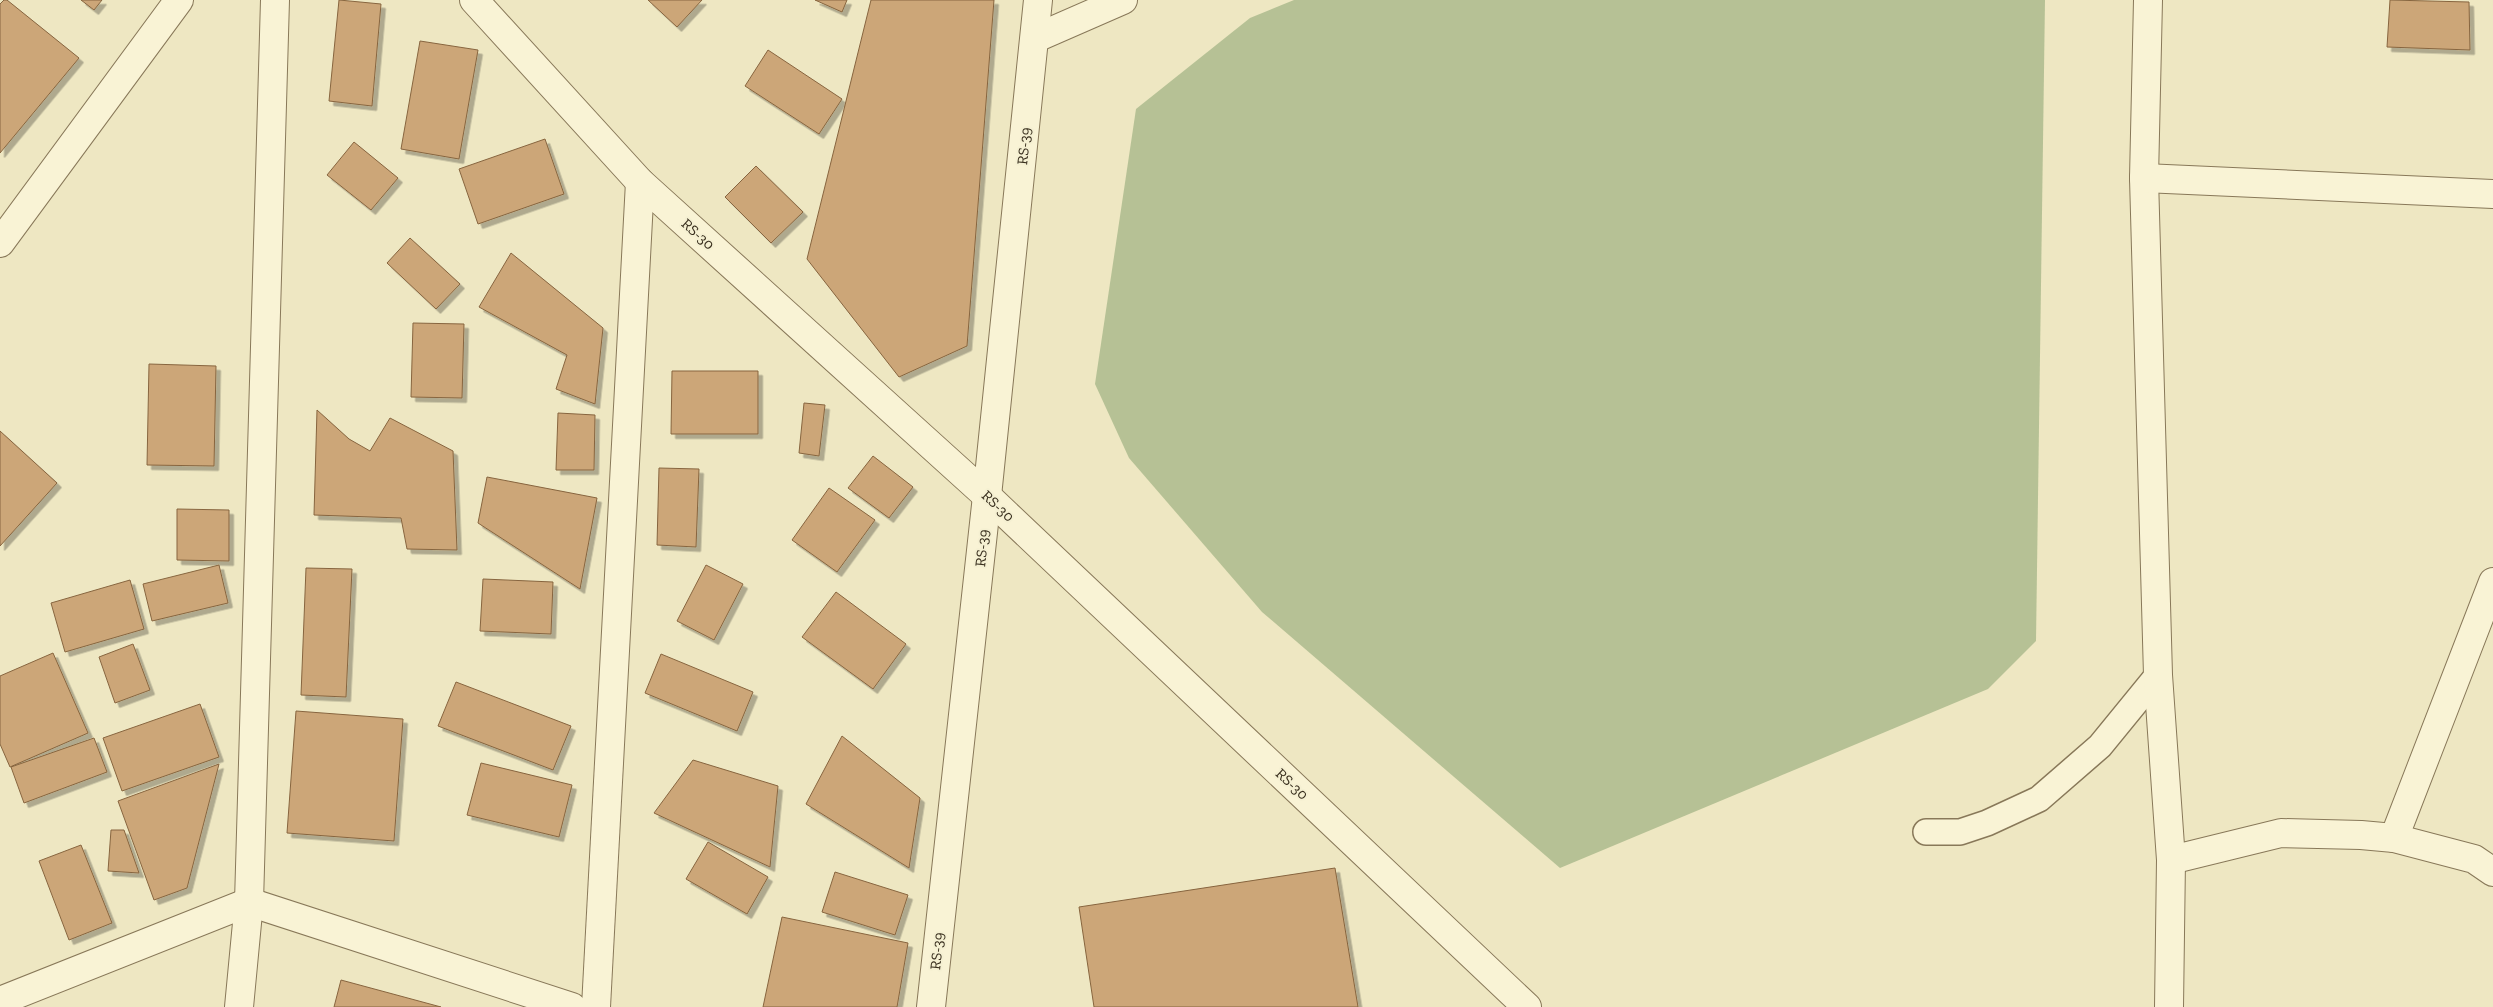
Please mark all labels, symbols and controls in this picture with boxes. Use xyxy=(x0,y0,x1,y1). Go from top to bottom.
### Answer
street label: RS-39 xyxy=(1013,126,1035,166)
street label: RS-30 xyxy=(678,215,718,253)
street label: RS-30 xyxy=(978,486,1018,526)
street label: RS-39 xyxy=(971,528,993,568)
street label: RS-30 xyxy=(1272,764,1312,804)
street label: RS-39 xyxy=(926,931,948,971)

